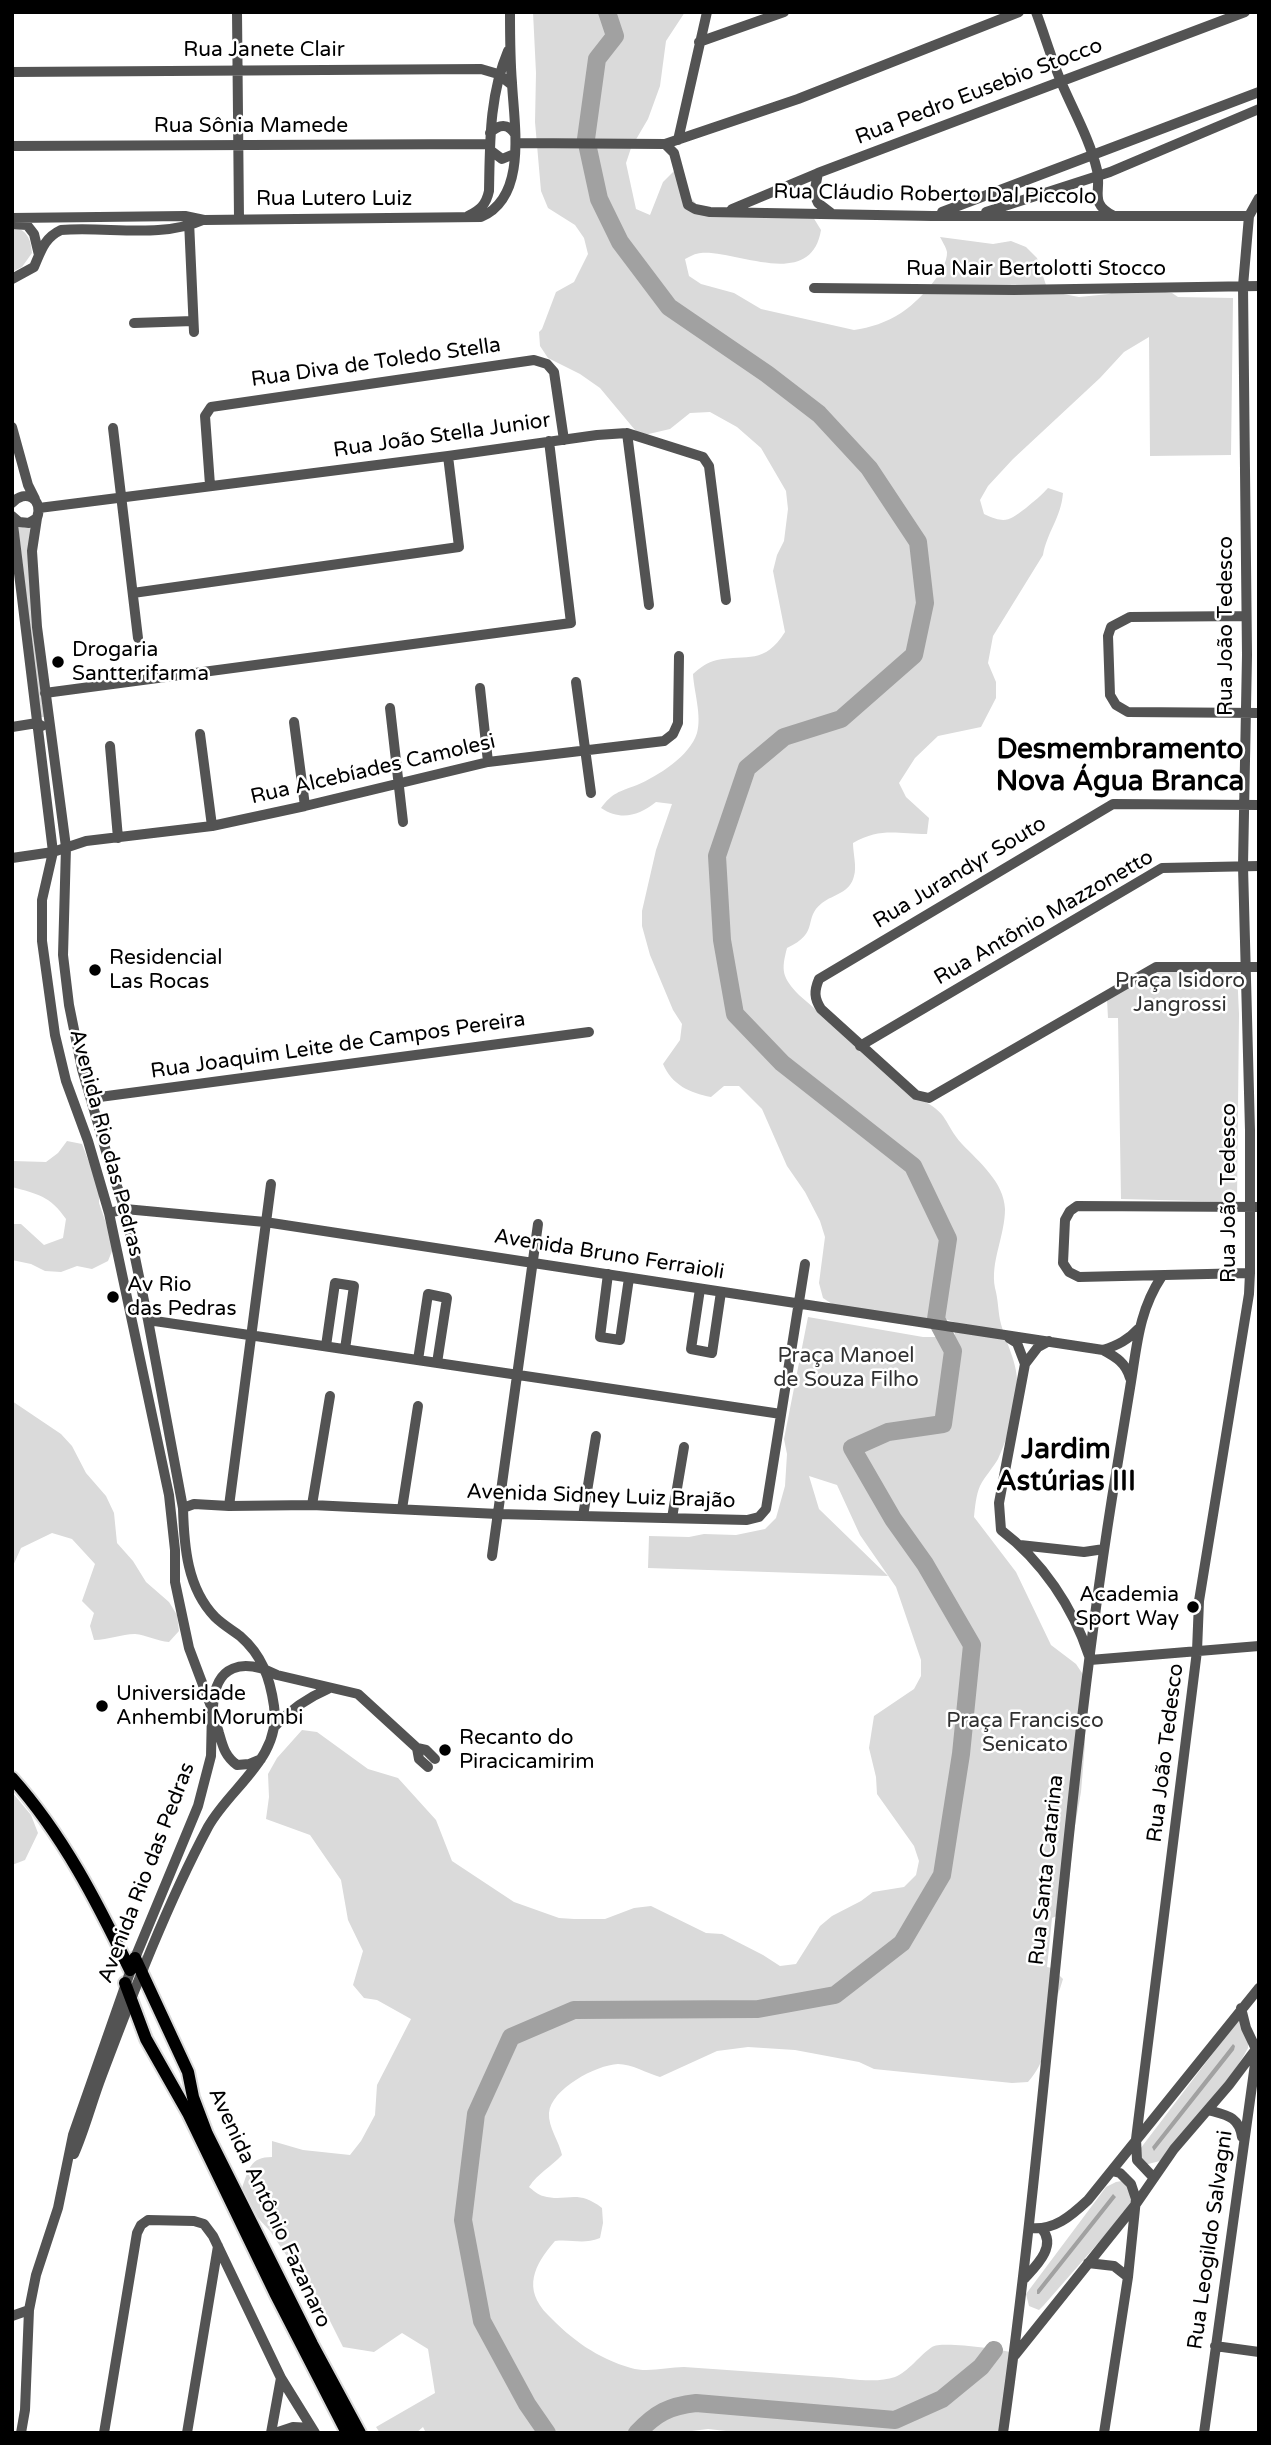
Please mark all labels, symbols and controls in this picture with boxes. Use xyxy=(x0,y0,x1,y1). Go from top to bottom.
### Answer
street label: Rua Pedro Eusebio Stocco xyxy=(852,33,1106,151)
street label: Rua Janete Clair xyxy=(183,37,345,63)
street label: Rua Sônia Mamede xyxy=(154,113,348,139)
street label: Rua Cláudio Roberto Dal Piccolo xyxy=(773,180,1097,210)
street label: Rua Lutero Luiz xyxy=(256,186,412,212)
street label: Rua Nair Bertolotti Stocco xyxy=(906,256,1166,282)
street label: Rua Diva de Toledo Stella xyxy=(249,333,503,393)
street label: Rua João Stella Junior xyxy=(332,408,552,464)
street label: Rua João Tedesco xyxy=(1213,536,1239,716)
place label: Drogaria Santterifarma xyxy=(72,637,209,687)
marker: Drogaria Santterifarma xyxy=(50,654,66,670)
street label: Rua Alcebíades Camolesi xyxy=(248,730,498,810)
district label: Desmembramento Nova Água Branca xyxy=(996,734,1244,800)
street label: Rua Jurandyr Souto xyxy=(869,811,1051,935)
street label: Rua Antônio Mazzonetto xyxy=(930,845,1158,991)
place label: Residencial Las Rocas xyxy=(109,945,223,995)
marker: Residencial Las Rocas xyxy=(87,962,103,978)
park label: Praça Isidoro Jangrossi xyxy=(1115,968,1245,1018)
street label: Rua Joaquim Leite de Campos Pereira xyxy=(149,1007,527,1085)
street label: Avenida Rio das Pedras xyxy=(64,1027,148,1259)
street label: Rua João Tedesco xyxy=(1216,1103,1242,1283)
street label: Avenida Bruno Ferraioli xyxy=(492,1224,726,1286)
place label: Av Rio das Pedras xyxy=(127,1272,236,1322)
marker: Av Rio das Pedras xyxy=(105,1289,121,1305)
park label: Praça Manoel de Souza Filho xyxy=(773,1343,919,1393)
district label: Jardim Astúrias III xyxy=(996,1434,1136,1500)
street label: Avenida Sidney Luiz Brajão xyxy=(466,1480,736,1514)
place label: Academia Sport Way xyxy=(1075,1582,1179,1632)
marker: Academia Sport Way xyxy=(1185,1599,1201,1615)
street label: Rua João Tedesco xyxy=(1143,1662,1189,1844)
place label: Universidade Anhembi Morumbi xyxy=(116,1681,304,1731)
marker: Universidade Anhembi Morumbi xyxy=(94,1698,110,1714)
park label: Praça Francisco Senicato xyxy=(946,1708,1104,1758)
place label: Recanto do Piracicamirim xyxy=(459,1725,594,1775)
marker: Recanto do Piracicamirim xyxy=(437,1742,453,1758)
street label: Avenida Rio das Pedras xyxy=(93,1759,201,1987)
street label: Rua Santa Catarina xyxy=(1024,1774,1070,1966)
street label: Avenida Antônio Fazanaro xyxy=(202,2084,336,2332)
street label: Rua Leogildo Salvagni xyxy=(1183,2129,1239,2351)

